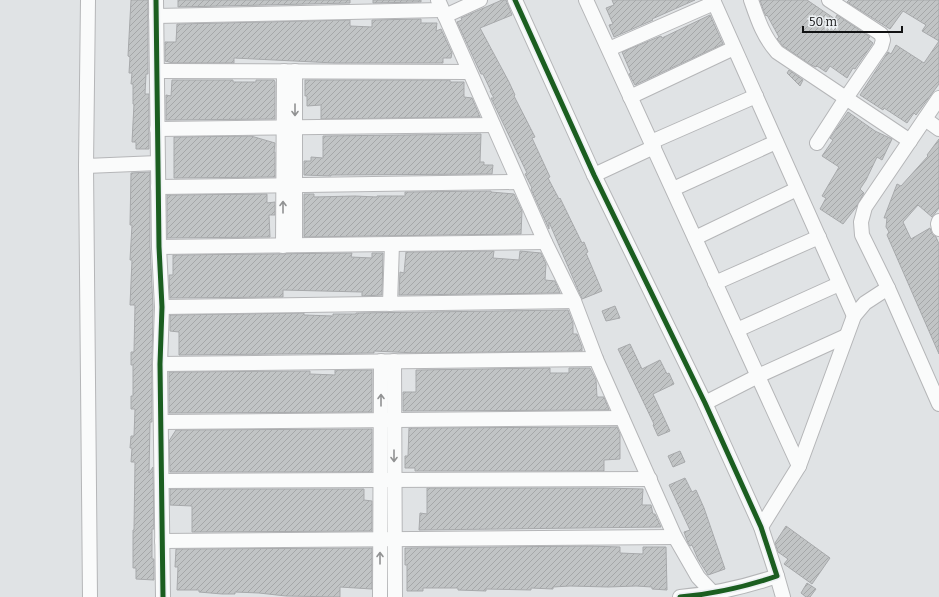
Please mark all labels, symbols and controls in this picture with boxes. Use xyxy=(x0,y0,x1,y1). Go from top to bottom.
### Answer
scale bar xyxy=(803,8,902,34)
text: 50 m xyxy=(809,15,838,29)
one-way arrow xyxy=(291,103,299,116)
one-way arrow xyxy=(279,201,287,214)
one-way arrow xyxy=(377,394,385,407)
one-way arrow xyxy=(390,449,398,462)
one-way arrow xyxy=(376,552,384,565)

